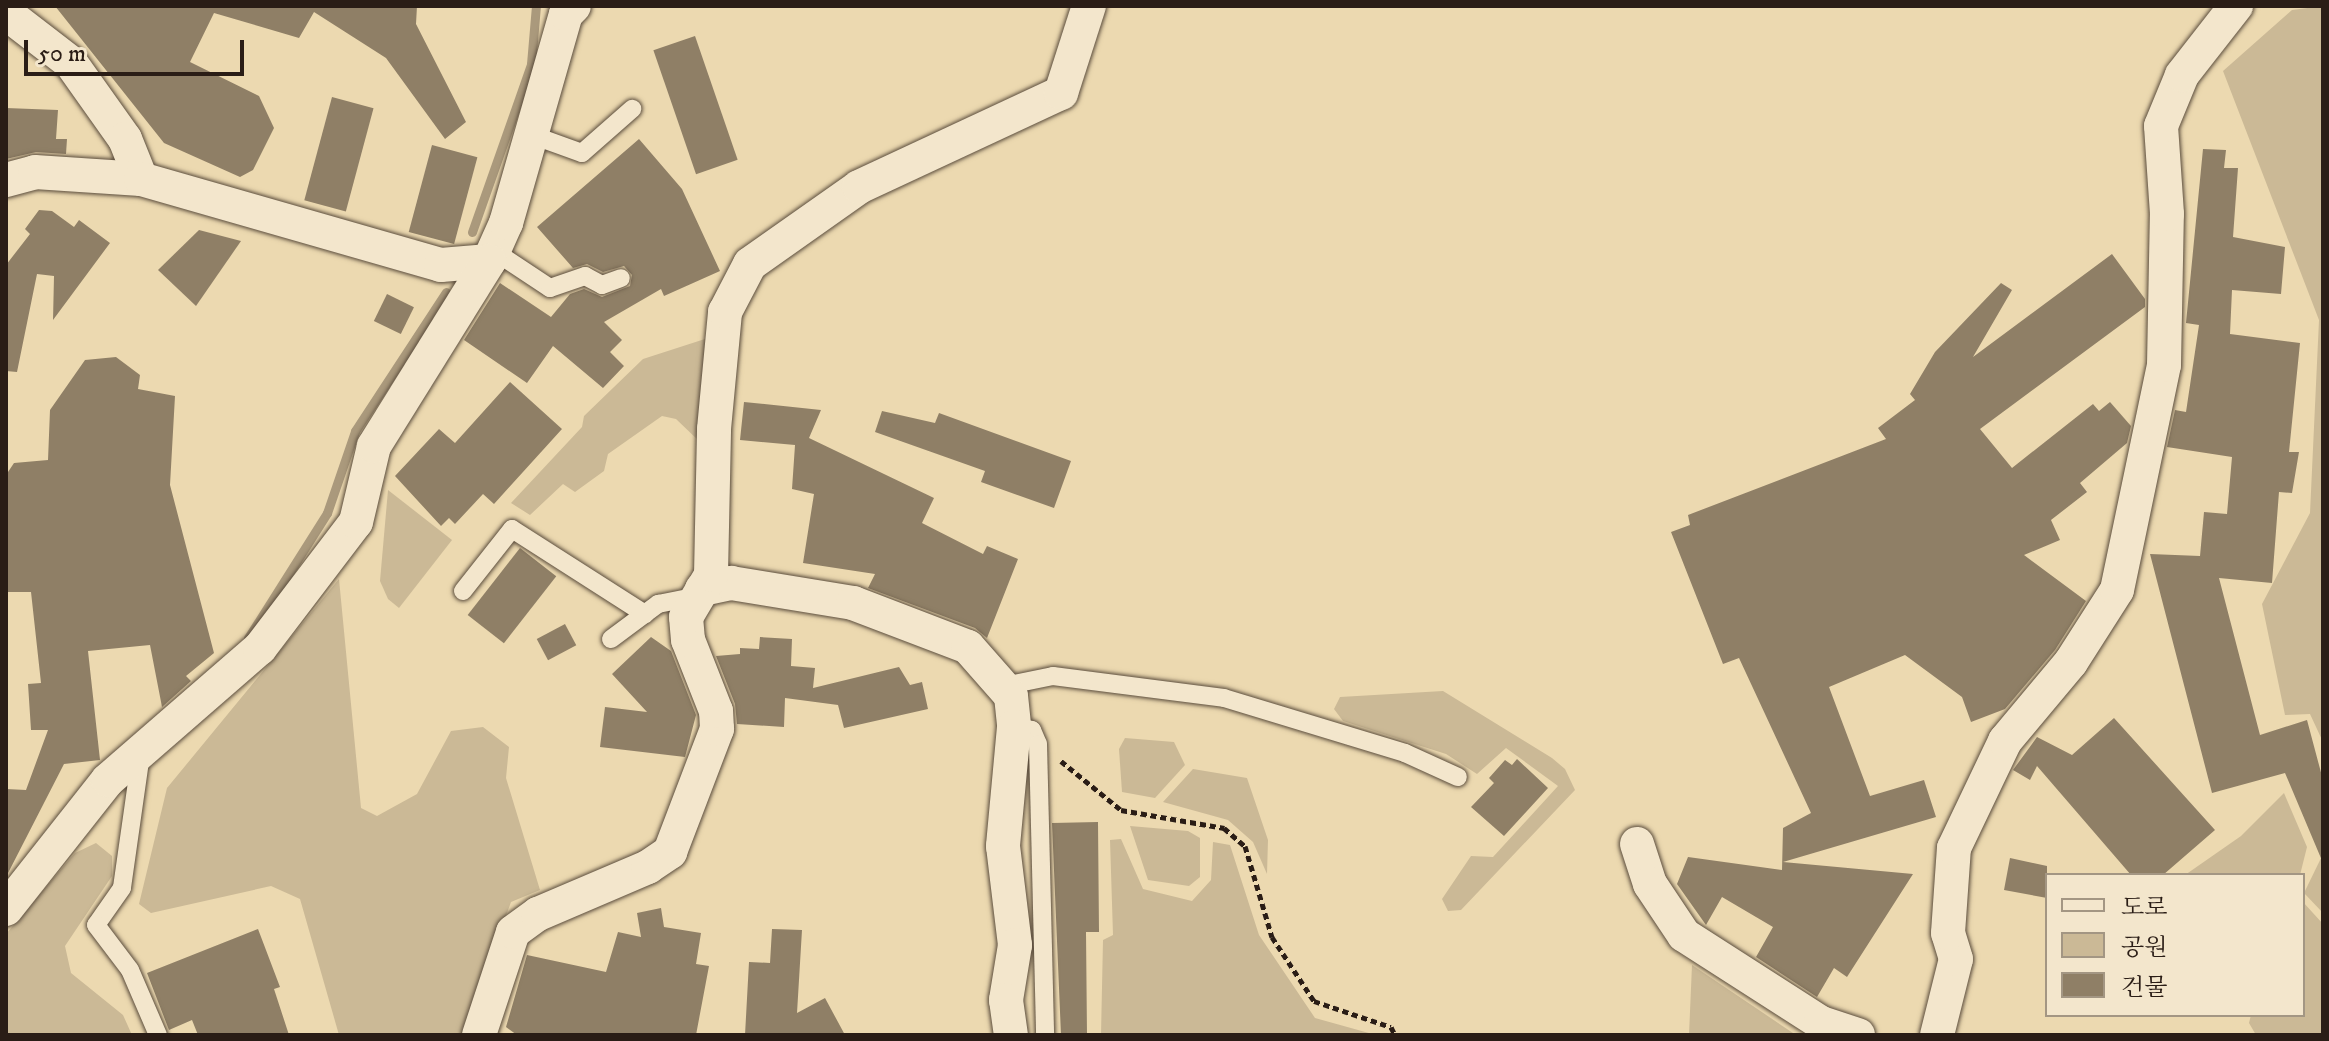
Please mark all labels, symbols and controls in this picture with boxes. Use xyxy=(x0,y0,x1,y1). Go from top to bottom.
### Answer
scale bar xyxy=(28,24,248,74)
text: 50 m xyxy=(38,39,86,69)
legend xyxy=(2045,873,2305,1017)
text: 도로 xyxy=(2121,893,2167,923)
text: 공원 xyxy=(2121,933,2167,963)
text: 건물 xyxy=(2121,973,2167,1003)

